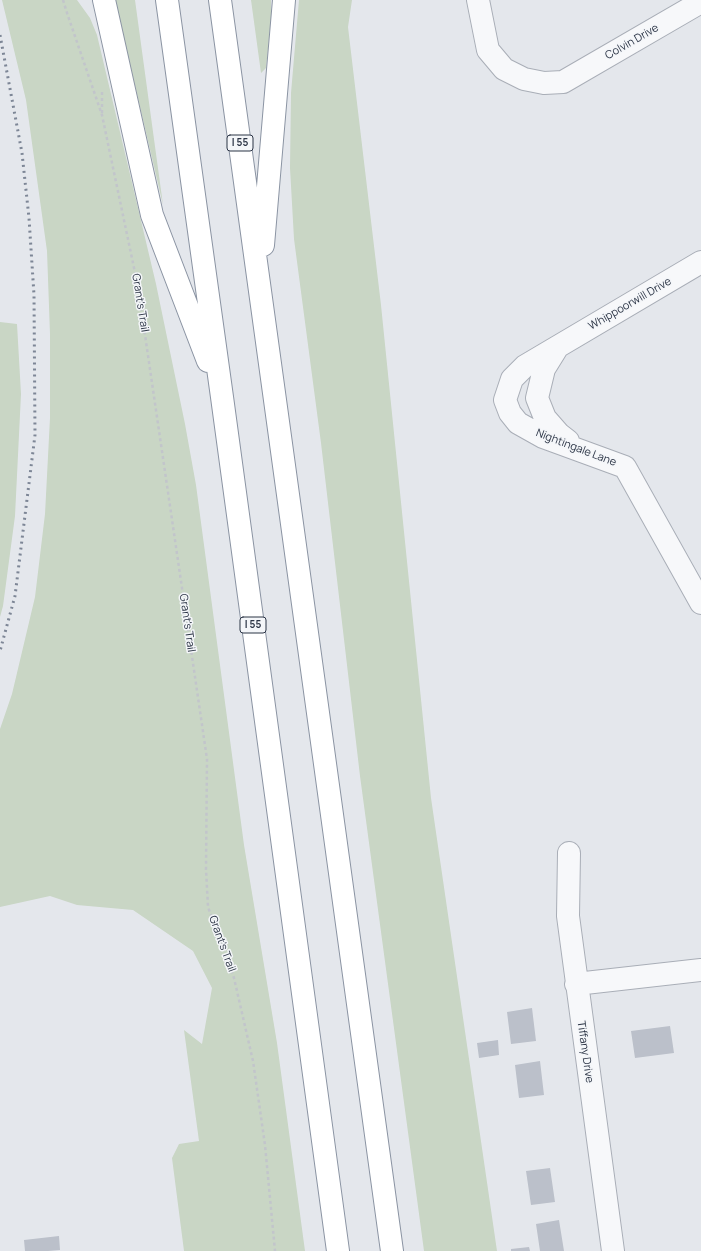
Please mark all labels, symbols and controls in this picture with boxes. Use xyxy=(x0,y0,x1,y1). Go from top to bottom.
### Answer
street label: Colvin Drive xyxy=(603,21,661,63)
road number: I 55 xyxy=(227,135,253,151)
street label: Grant's Trail xyxy=(129,273,151,333)
street label: Whippoorwill Drive xyxy=(586,275,674,333)
street label: Nightingale Lane xyxy=(534,427,618,469)
street label: Grant's Trail xyxy=(176,593,198,653)
road number: I 55 xyxy=(240,617,266,633)
street label: Grant's Trail xyxy=(206,914,238,974)
street label: Tiffany Drive xyxy=(574,1020,596,1084)

